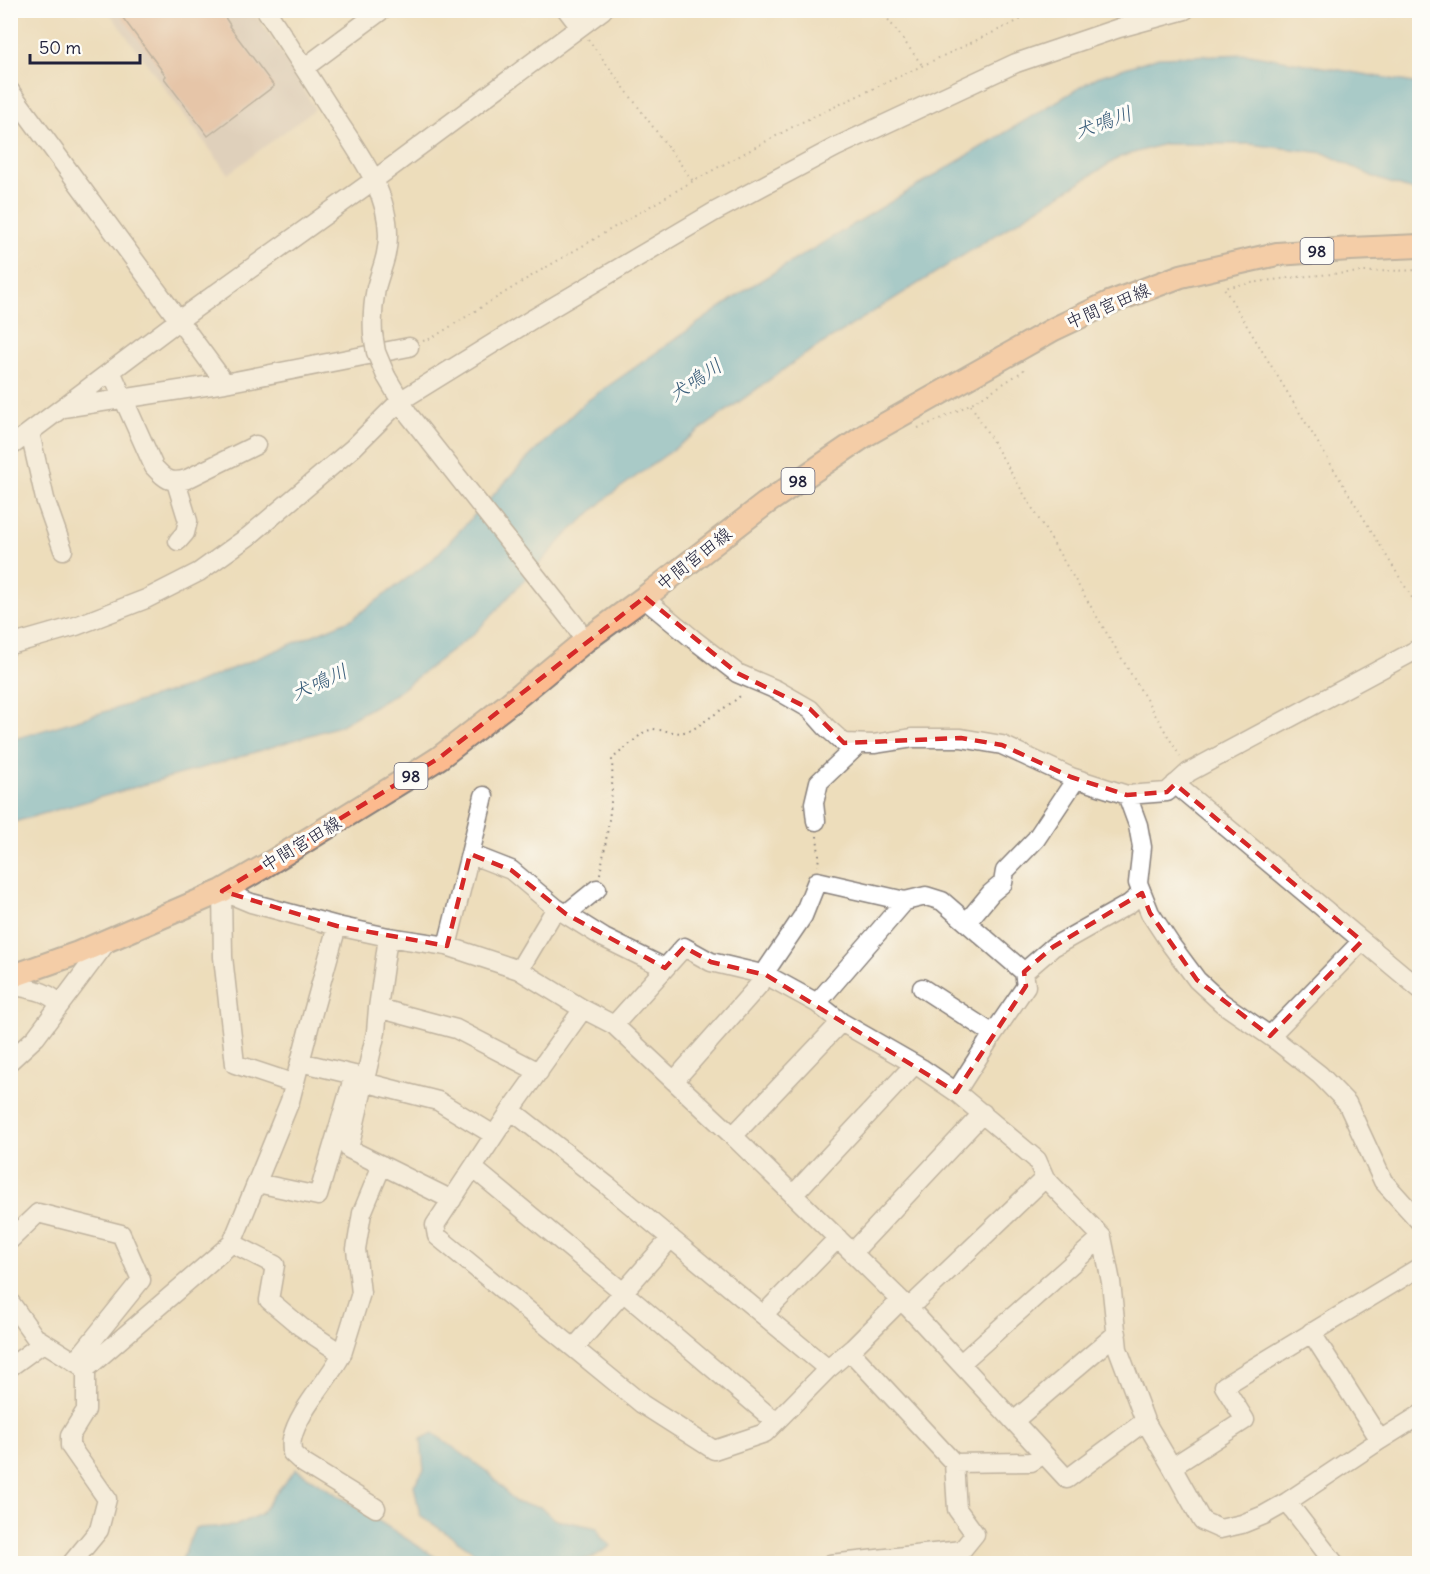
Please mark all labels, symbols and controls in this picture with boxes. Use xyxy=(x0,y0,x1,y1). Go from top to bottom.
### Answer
scale bar xyxy=(30,27,140,65)
text: 50 m xyxy=(39,36,81,59)
water label: 犬鳴川 xyxy=(1070,100,1135,143)
road number: 98 xyxy=(1300,238,1334,264)
street label: 中間宮田線 xyxy=(1062,277,1154,334)
water label: 犬鳴川 xyxy=(663,352,727,407)
road number: 98 xyxy=(782,468,814,494)
street label: 中間宮田線 xyxy=(651,522,736,595)
water label: 犬鳴川 xyxy=(286,658,351,705)
road number: 98 xyxy=(394,763,428,789)
street label: 中間宮田線 xyxy=(256,811,345,877)

